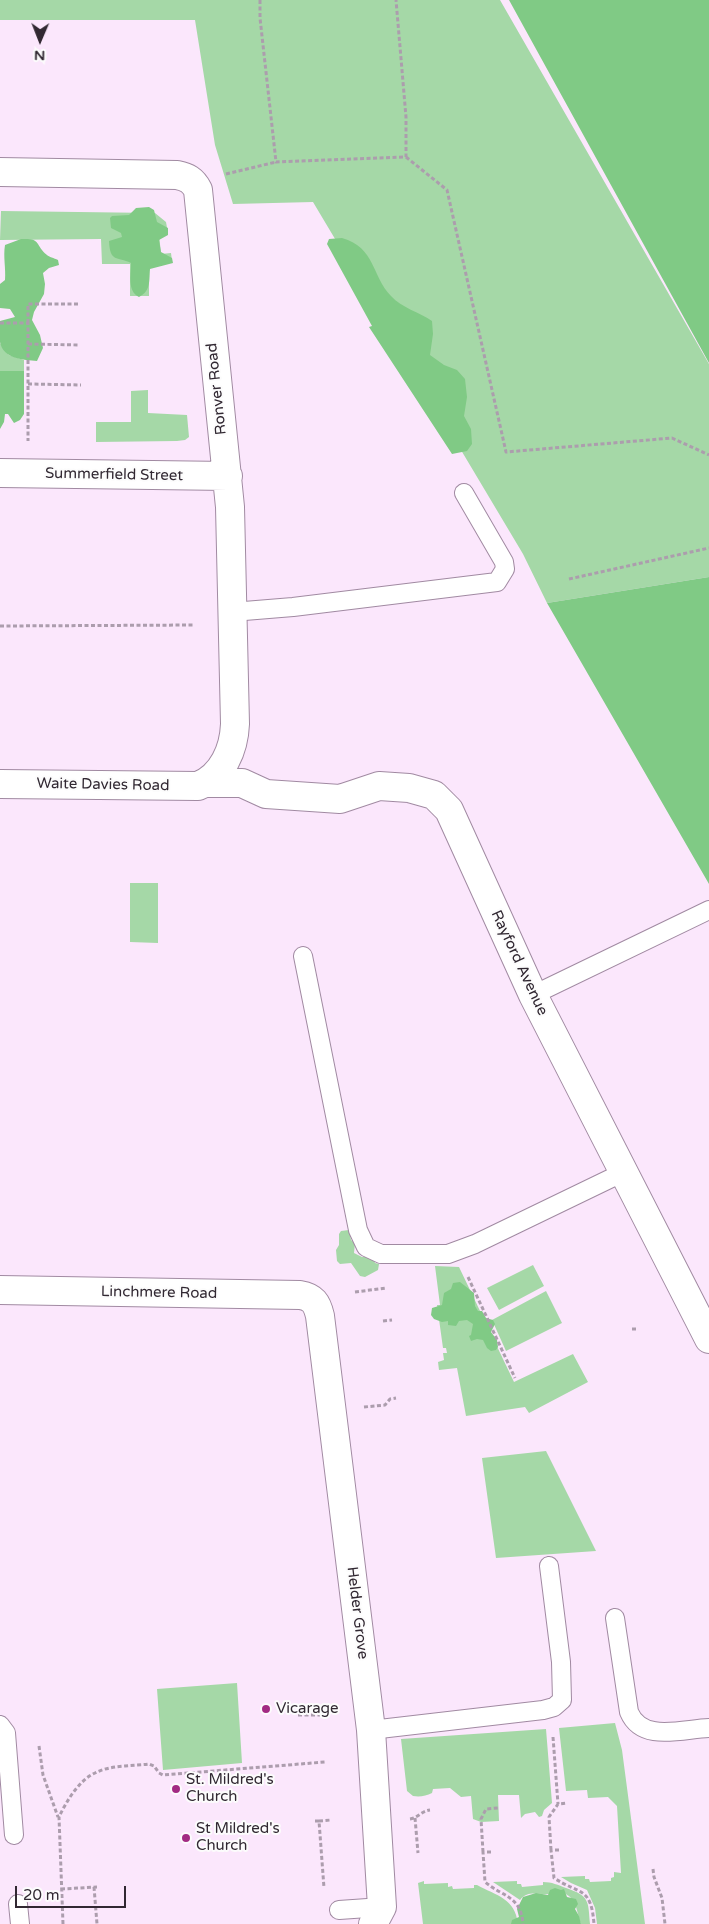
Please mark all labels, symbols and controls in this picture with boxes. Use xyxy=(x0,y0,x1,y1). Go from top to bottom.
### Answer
north arrow xyxy=(15,15,65,65)
text: N xyxy=(34,47,46,64)
street label: Ronver Road xyxy=(203,342,231,436)
street label: Summerfield Street xyxy=(45,465,183,485)
street label: Waite Davies Road xyxy=(36,775,170,795)
street label: Rayford Avenue xyxy=(487,908,551,1018)
street label: Linchmere Road xyxy=(101,1283,217,1303)
street label: Helder Grove xyxy=(342,1566,372,1660)
place label: Vicarage xyxy=(276,1700,339,1718)
marker: Vicarage xyxy=(260,1703,272,1715)
place label: St. Mildred's Church xyxy=(186,1771,274,1806)
marker: St. Mildred's Church xyxy=(170,1783,182,1795)
place label: St Mildred's Church xyxy=(196,1820,280,1855)
marker: St Mildred's Church xyxy=(180,1832,192,1844)
scale bar xyxy=(18,1876,129,1908)
text: 20 m xyxy=(23,1886,60,1904)

